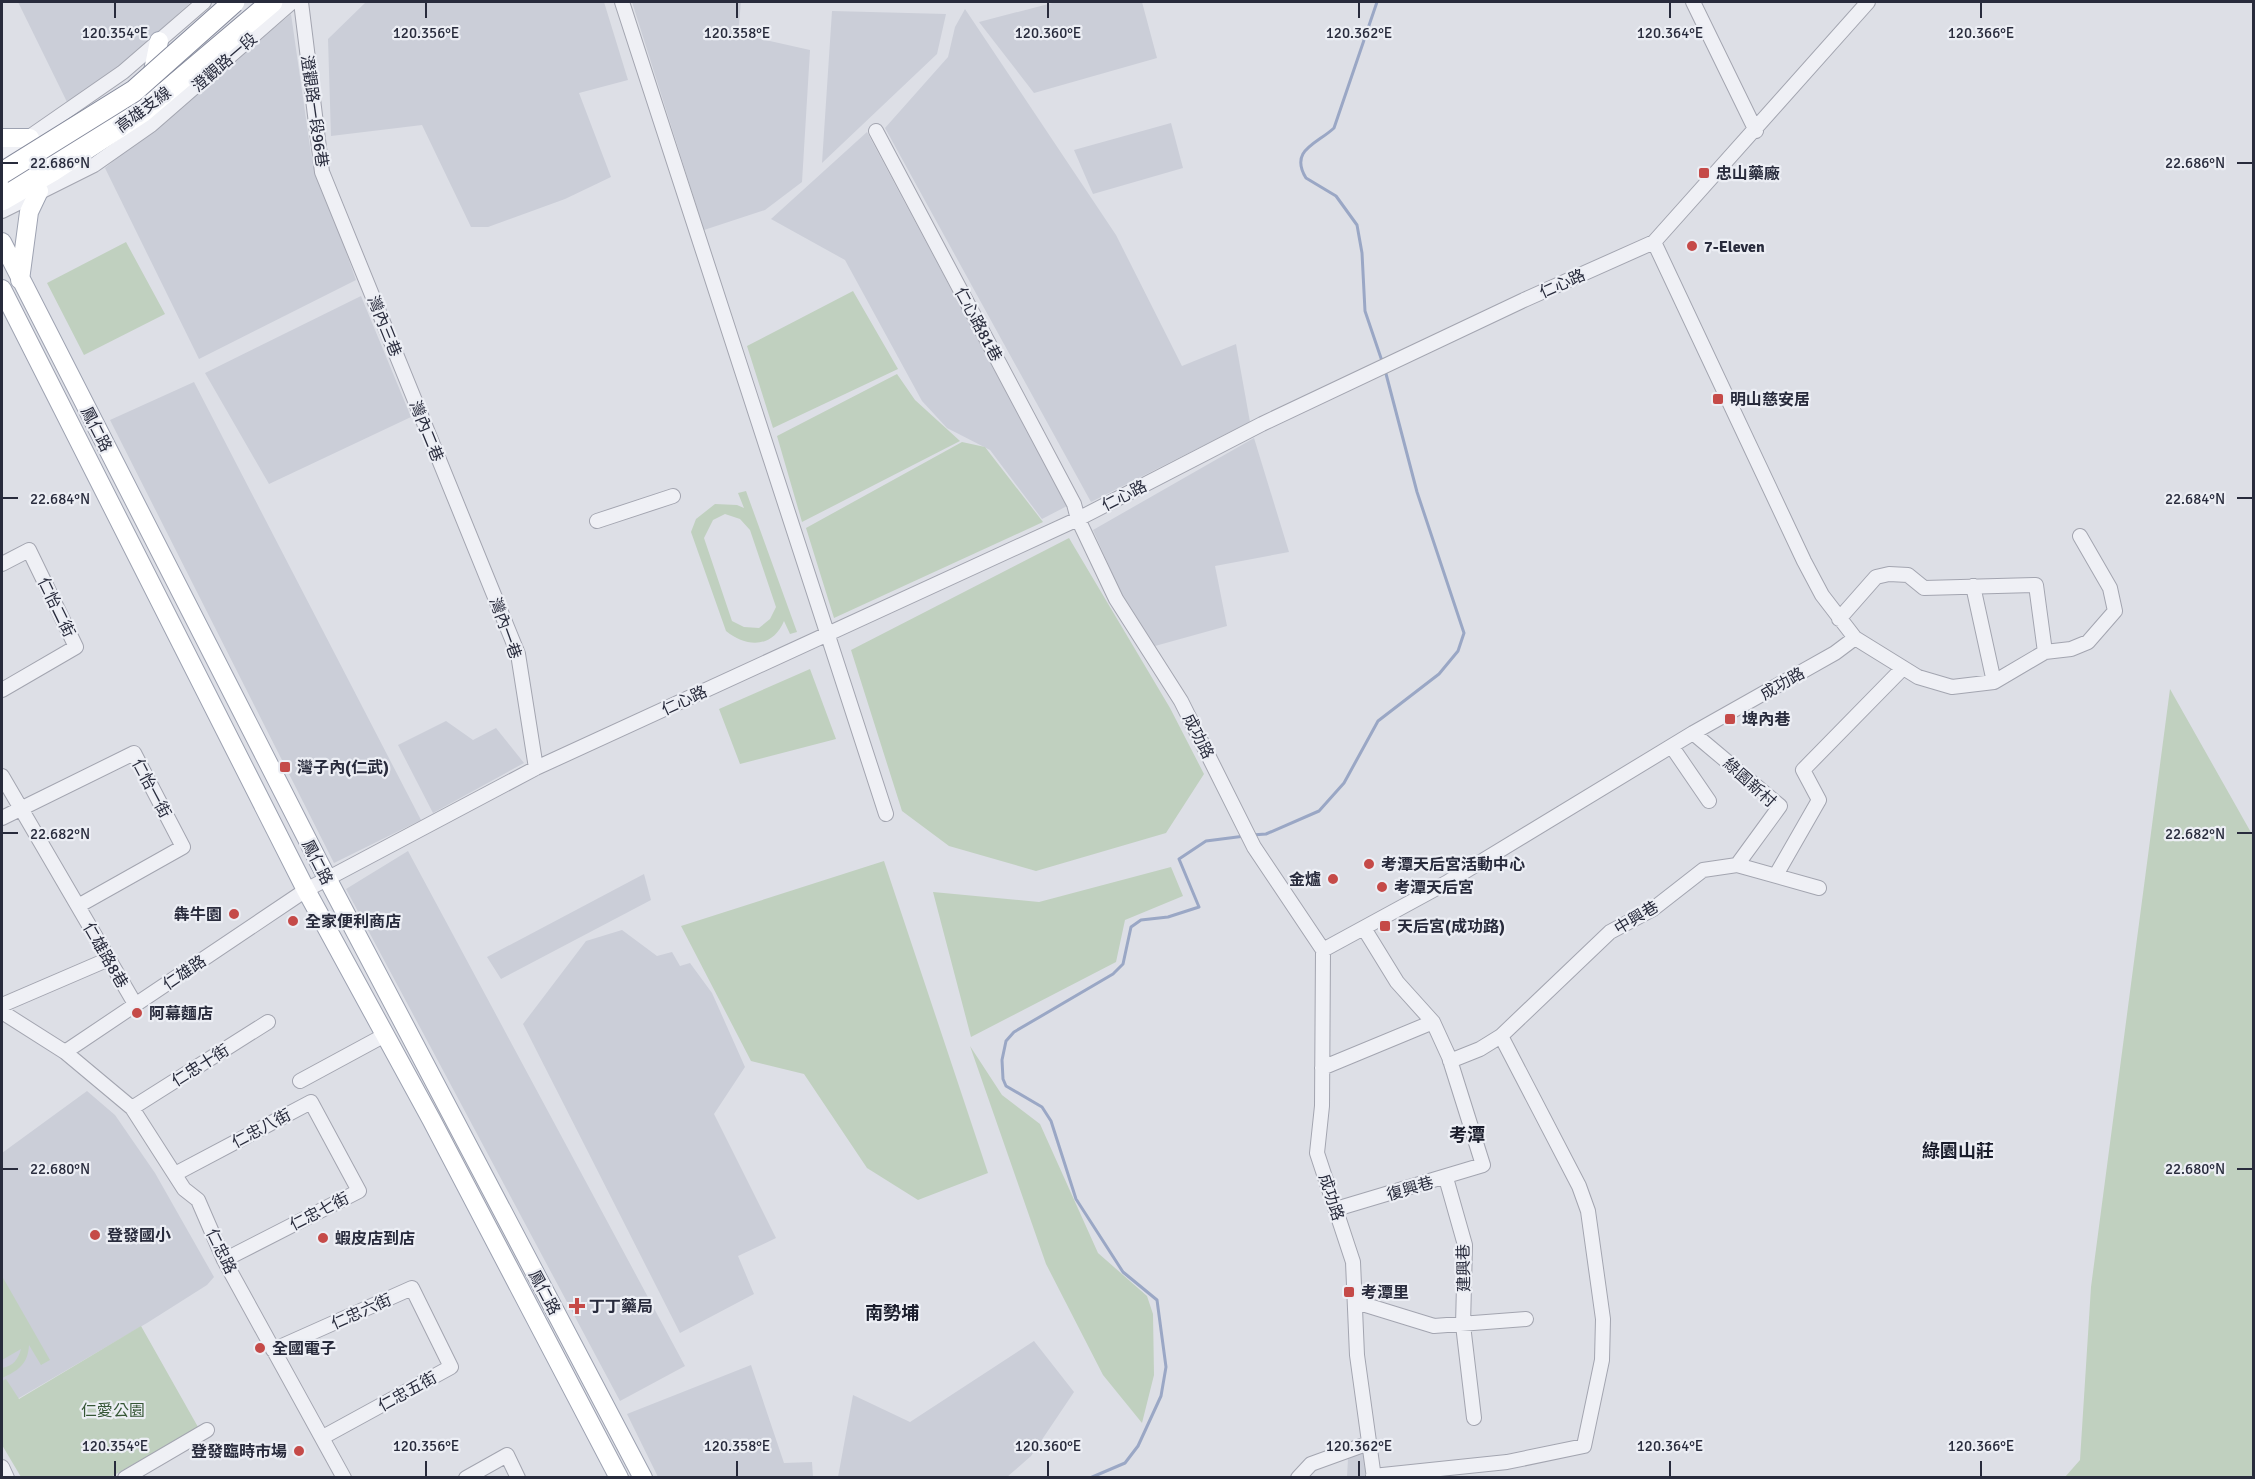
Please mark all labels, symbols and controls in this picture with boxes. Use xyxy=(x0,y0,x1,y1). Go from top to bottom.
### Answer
text: 120.354°E xyxy=(82,24,148,42)
text: 120.356°E xyxy=(393,24,459,42)
text: 120.358°E xyxy=(704,24,770,42)
text: 120.360°E xyxy=(1015,24,1081,42)
text: 120.362°E xyxy=(1326,24,1392,42)
text: 120.364°E xyxy=(1637,24,1703,42)
text: 120.366°E xyxy=(1948,24,2014,42)
street label: 澄觀路一段 xyxy=(188,29,261,97)
street label: 澄觀路一段96巷 xyxy=(296,54,332,169)
street label: 高雄支線 xyxy=(112,83,175,137)
text: 22.686°N xyxy=(30,154,90,172)
text: 22.686°N xyxy=(2165,154,2225,172)
place label: 忠山藥廠 xyxy=(1716,164,1780,184)
marker: 忠山藥廠 xyxy=(1697,166,1711,180)
place label: 7-Eleven xyxy=(1704,237,1765,257)
marker: 7-Eleven xyxy=(1685,239,1699,253)
street label: 仁心路 xyxy=(1536,265,1588,303)
street label: 仁心路81巷 xyxy=(950,284,1006,365)
street label: 灣內三巷 xyxy=(363,293,405,360)
place label: 明山慈安居 xyxy=(1730,390,1810,410)
marker: 明山慈安居 xyxy=(1711,392,1725,406)
street label: 灣內二巷 xyxy=(405,398,447,465)
street label: 鳳仁路 xyxy=(76,404,116,455)
street label: 仁心路 xyxy=(1099,476,1150,516)
text: 22.684°N xyxy=(30,490,90,508)
text: 22.684°N xyxy=(2165,490,2225,508)
street label: 仁怡二街 xyxy=(33,574,79,641)
street label: 灣內一巷 xyxy=(485,595,525,662)
street label: 成功路 xyxy=(1757,663,1808,705)
street label: 仁心路 xyxy=(658,682,710,720)
place label: 埤內巷 xyxy=(1742,710,1791,730)
street label: 成功路 xyxy=(1178,711,1218,762)
marker: 埤內巷 xyxy=(1723,712,1737,726)
street label: 綠園新村 xyxy=(1719,754,1780,812)
street label: 仁怡一街 xyxy=(127,756,175,821)
place label: 灣子內(仁武) xyxy=(297,758,389,778)
marker: 灣子內(仁武) xyxy=(278,760,292,774)
text: 22.682°N xyxy=(30,825,90,843)
text: 22.682°N xyxy=(2165,825,2225,843)
street label: 鳳仁路 xyxy=(297,837,337,888)
place label: 考潭天后宮活動中心 xyxy=(1381,855,1525,875)
marker: 考潭天后宮活動中心 xyxy=(1362,857,1376,871)
place label: 金爐 xyxy=(1289,870,1321,890)
marker: 金爐 xyxy=(1326,872,1340,886)
place label: 考潭天后宮 xyxy=(1394,878,1474,898)
marker: 考潭天后宮 xyxy=(1375,880,1389,894)
street label: 中興巷 xyxy=(1611,897,1662,939)
place label: 犇牛園 xyxy=(174,905,222,925)
marker: 犇牛園 xyxy=(227,907,241,921)
place label: 全家便利商店 xyxy=(305,912,401,932)
marker: 全家便利商店 xyxy=(286,914,300,928)
place label: 天后宮(成功路) xyxy=(1397,917,1505,937)
street label: 仁雄路8巷 xyxy=(78,919,132,992)
marker: 天后宮(成功路) xyxy=(1378,919,1392,933)
street label: 仁雄路 xyxy=(159,951,210,995)
place label: 阿幕麵店 xyxy=(149,1004,213,1024)
marker: 阿幕麵店 xyxy=(130,1006,144,1020)
street label: 仁忠十街 xyxy=(168,1040,233,1091)
street label: 仁忠八街 xyxy=(229,1105,294,1153)
district label: 考潭 xyxy=(1449,1124,1485,1146)
district label: 綠園山莊 xyxy=(1922,1140,1994,1162)
text: 22.680°N xyxy=(30,1160,90,1178)
text: 22.680°N xyxy=(2165,1160,2225,1178)
street label: 成功路 xyxy=(1314,1171,1348,1223)
street label: 復興巷 xyxy=(1384,1173,1436,1205)
street label: 仁忠七街 xyxy=(286,1188,353,1235)
street label: 仁忠路 xyxy=(202,1225,241,1277)
place label: 登發國小 xyxy=(107,1226,171,1246)
marker: 登發國小 xyxy=(88,1228,102,1242)
place label: 蝦皮店到店 xyxy=(335,1229,415,1249)
marker: 蝦皮店到店 xyxy=(316,1231,330,1245)
street label: 建興巷 xyxy=(1454,1244,1474,1292)
street label: 鳳仁路 xyxy=(524,1267,564,1318)
place label: 考潭里 xyxy=(1361,1283,1409,1303)
marker: 考潭里 xyxy=(1342,1285,1356,1299)
street label: 仁忠六街 xyxy=(328,1290,395,1334)
place label: 丁丁藥局 xyxy=(589,1297,653,1317)
marker: 丁丁藥局 xyxy=(570,1299,584,1313)
district label: 南勢埔 xyxy=(865,1302,919,1324)
place label: 全國電子 xyxy=(272,1339,336,1359)
marker: 全國電子 xyxy=(253,1341,267,1355)
street label: 仁忠五街 xyxy=(375,1368,440,1416)
park label: 仁愛公園 xyxy=(81,1401,145,1421)
text: 120.354°E xyxy=(82,1437,148,1455)
text: 120.356°E xyxy=(393,1437,459,1455)
text: 120.358°E xyxy=(704,1437,770,1455)
text: 120.360°E xyxy=(1015,1437,1081,1455)
text: 120.362°E xyxy=(1326,1437,1392,1455)
text: 120.364°E xyxy=(1637,1437,1703,1455)
text: 120.366°E xyxy=(1948,1437,2014,1455)
place label: 登發臨時市場 xyxy=(191,1442,287,1462)
marker: 登發臨時市場 xyxy=(292,1444,306,1458)

